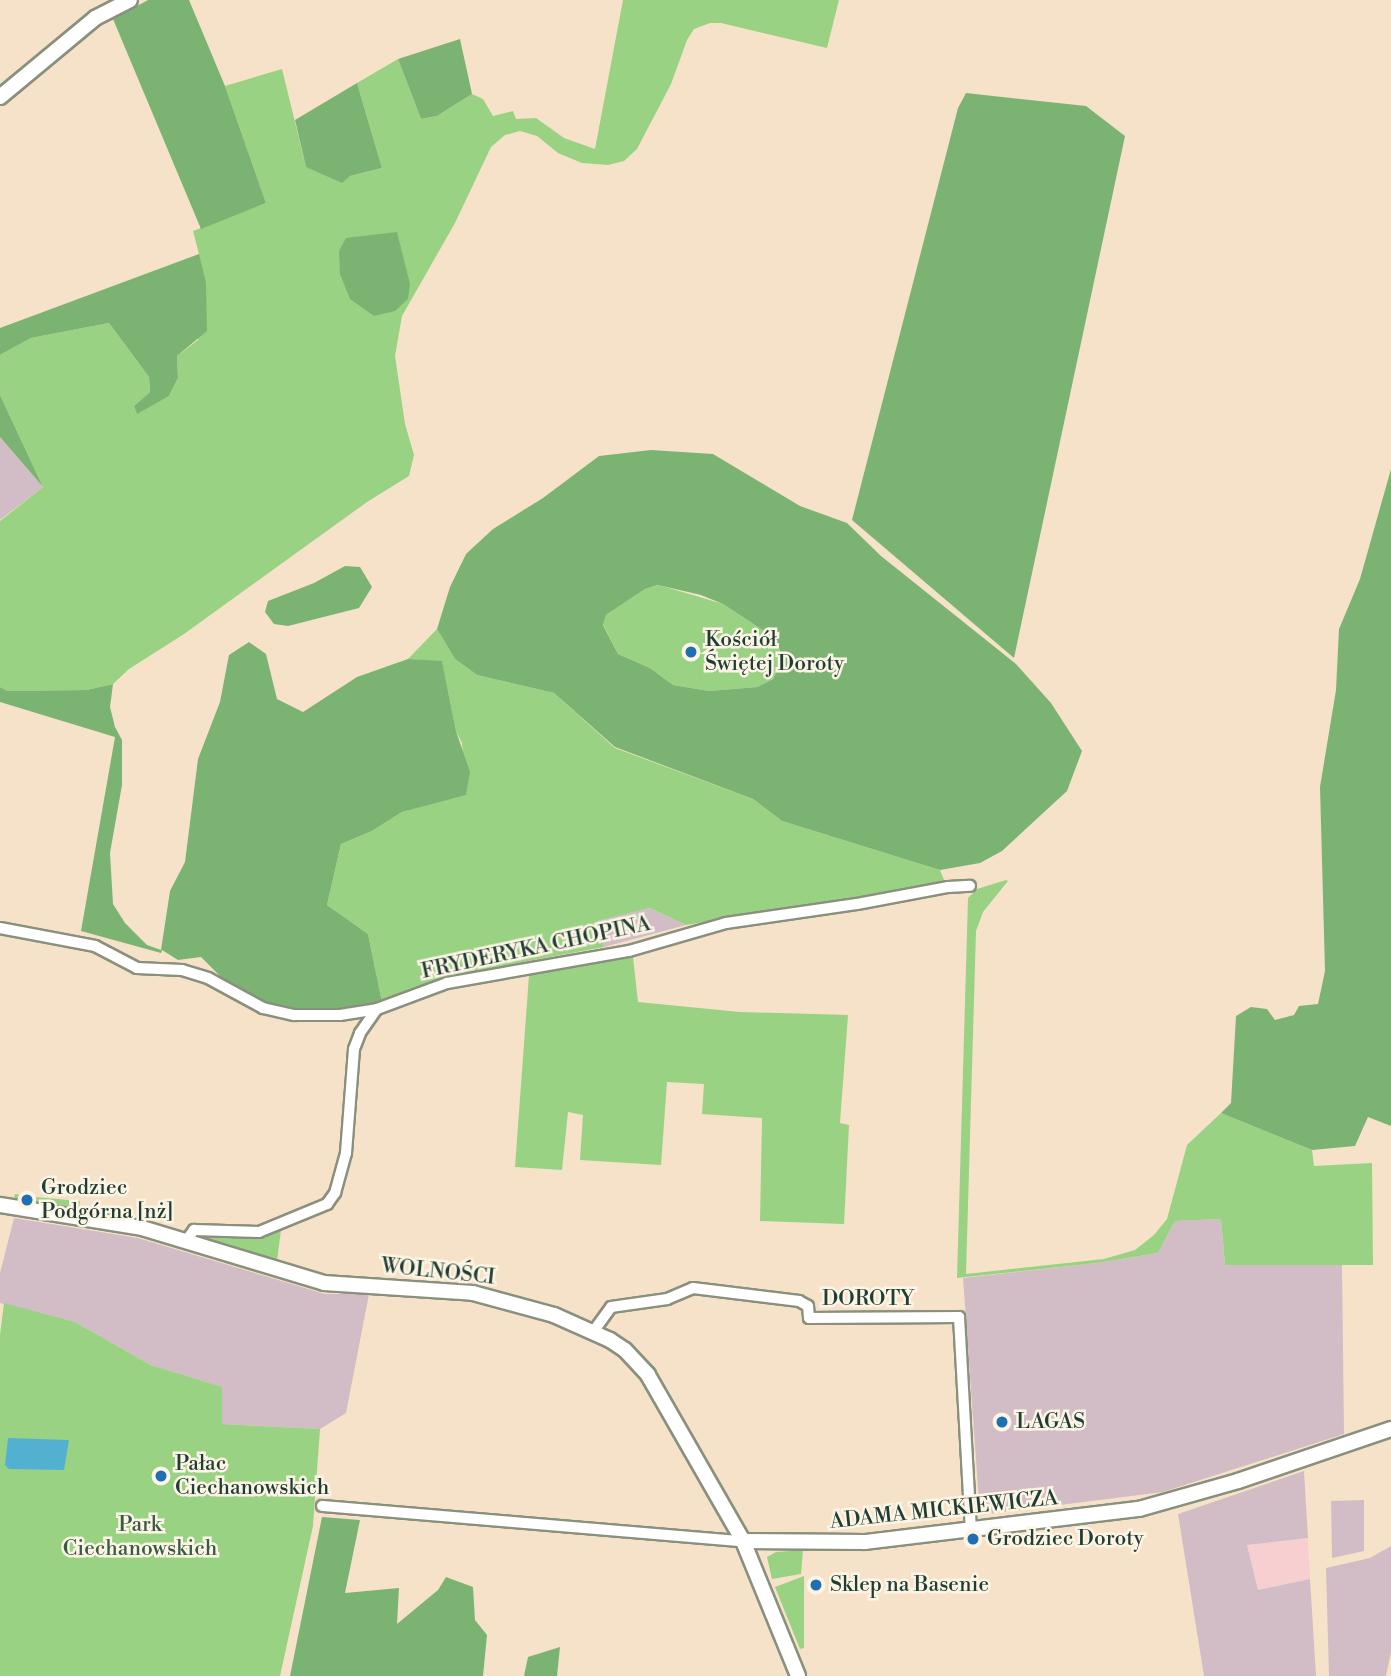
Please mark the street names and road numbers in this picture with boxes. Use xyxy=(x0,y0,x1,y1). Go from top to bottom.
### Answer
street label: FRYDERYKA CHOPINA xyxy=(419,911,653,985)
street label: WOLNOŚCI xyxy=(380,1253,496,1291)
street label: DOROTY xyxy=(822,1286,914,1312)
street label: ADAMA MICKIEWICZA xyxy=(829,1485,1059,1535)

